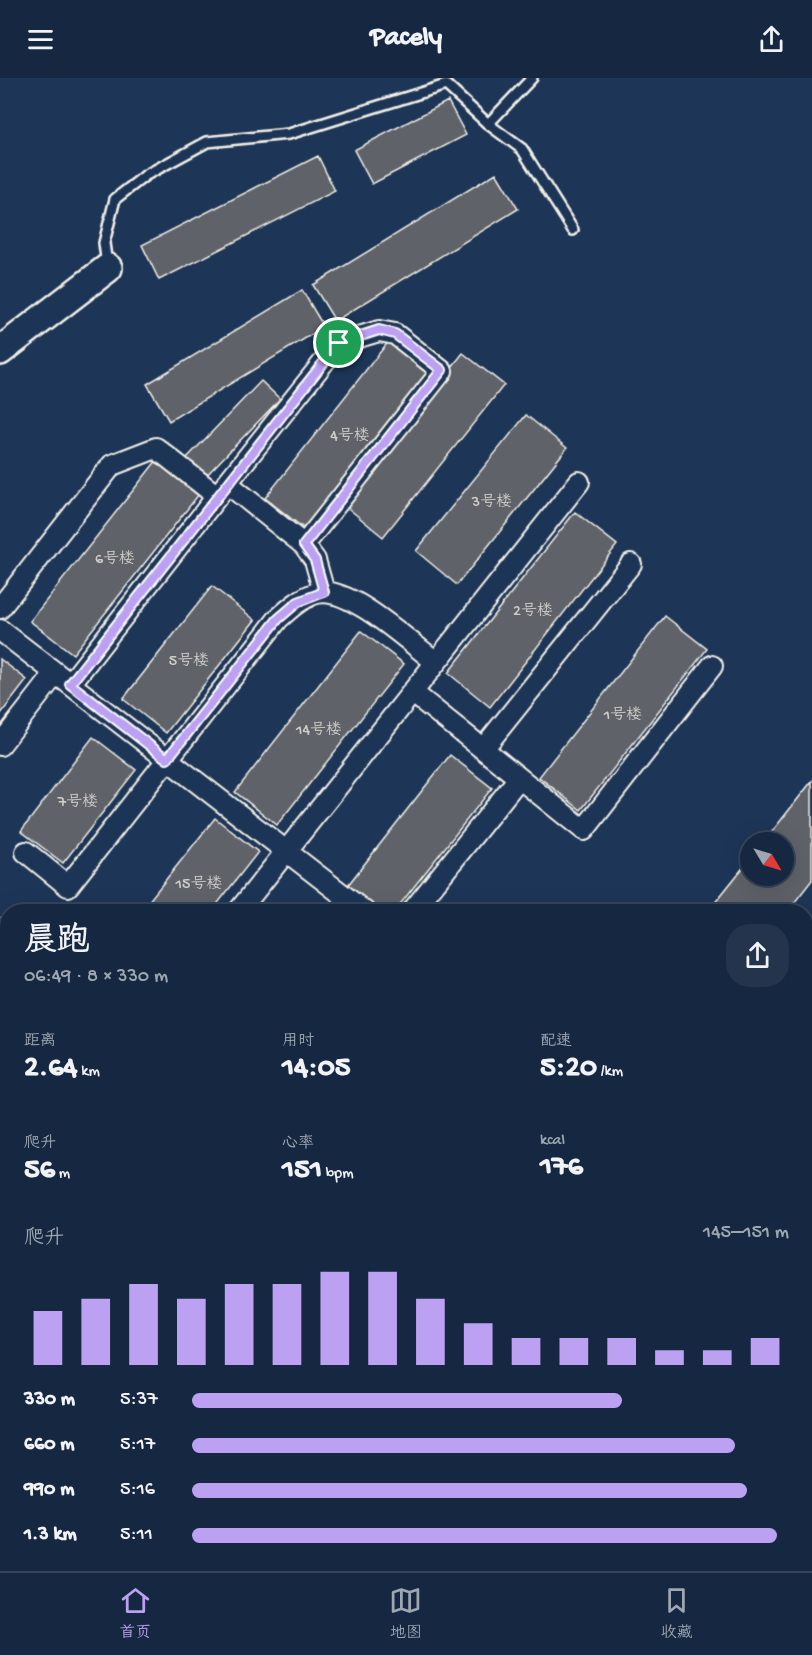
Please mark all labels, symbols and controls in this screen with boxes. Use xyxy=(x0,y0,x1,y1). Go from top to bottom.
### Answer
icon: menu xyxy=(24,23,57,56)
text: Pacely xyxy=(370,23,442,55)
icon: share xyxy=(755,23,788,56)
pin xyxy=(313,317,364,368)
icon: arrive xyxy=(322,326,355,359)
house number: 4号楼 xyxy=(330,427,370,447)
house number: 3号楼 xyxy=(471,493,512,513)
house number: 6号楼 xyxy=(95,550,135,570)
house number: 2号楼 xyxy=(513,602,553,622)
house number: 5号楼 xyxy=(169,652,209,672)
house number: 1号楼 xyxy=(603,706,642,726)
house number: 14号楼 xyxy=(295,721,342,741)
house number: 7号楼 xyxy=(57,793,98,813)
north arrow xyxy=(740,832,794,886)
map controls xyxy=(740,832,794,886)
house number: 15号楼 xyxy=(175,875,222,895)
text: 晨跑 xyxy=(24,924,90,962)
button: share xyxy=(726,924,789,987)
text: 06:49 · 8 × 330 m xyxy=(24,966,168,989)
text: 距离 xyxy=(24,1033,56,1052)
text: 用时 xyxy=(282,1033,314,1052)
text: 配速 xyxy=(540,1033,572,1052)
text: 2.64 xyxy=(24,1052,78,1087)
text: 14:05 xyxy=(282,1052,351,1087)
text: 5:20 xyxy=(540,1052,597,1087)
text: km xyxy=(78,1063,100,1082)
text: /km xyxy=(597,1063,623,1082)
text: kcal xyxy=(540,1132,565,1151)
text: 爬升 xyxy=(24,1135,56,1154)
text: 心率 xyxy=(282,1135,314,1154)
text: 176 xyxy=(540,1151,583,1186)
text: 56 xyxy=(24,1154,55,1189)
text: 151 xyxy=(282,1154,322,1189)
text: m xyxy=(55,1165,70,1184)
text: bpm xyxy=(322,1165,353,1184)
text: 145–151 m xyxy=(703,1222,789,1245)
text: 爬升 xyxy=(24,1228,64,1251)
text: 330 m xyxy=(24,1389,75,1412)
text: 5:37 xyxy=(120,1389,158,1412)
text: 660 m xyxy=(24,1434,75,1457)
text: 5:17 xyxy=(120,1434,155,1457)
text: 990 m xyxy=(24,1479,74,1502)
text: 5:16 xyxy=(120,1479,155,1502)
text: 1.3 km xyxy=(24,1524,77,1547)
text: 5:11 xyxy=(120,1524,153,1547)
tab: 首页 xyxy=(119,1584,152,1644)
tab: 地图 xyxy=(389,1584,422,1644)
tab: 收藏 xyxy=(660,1584,693,1644)

